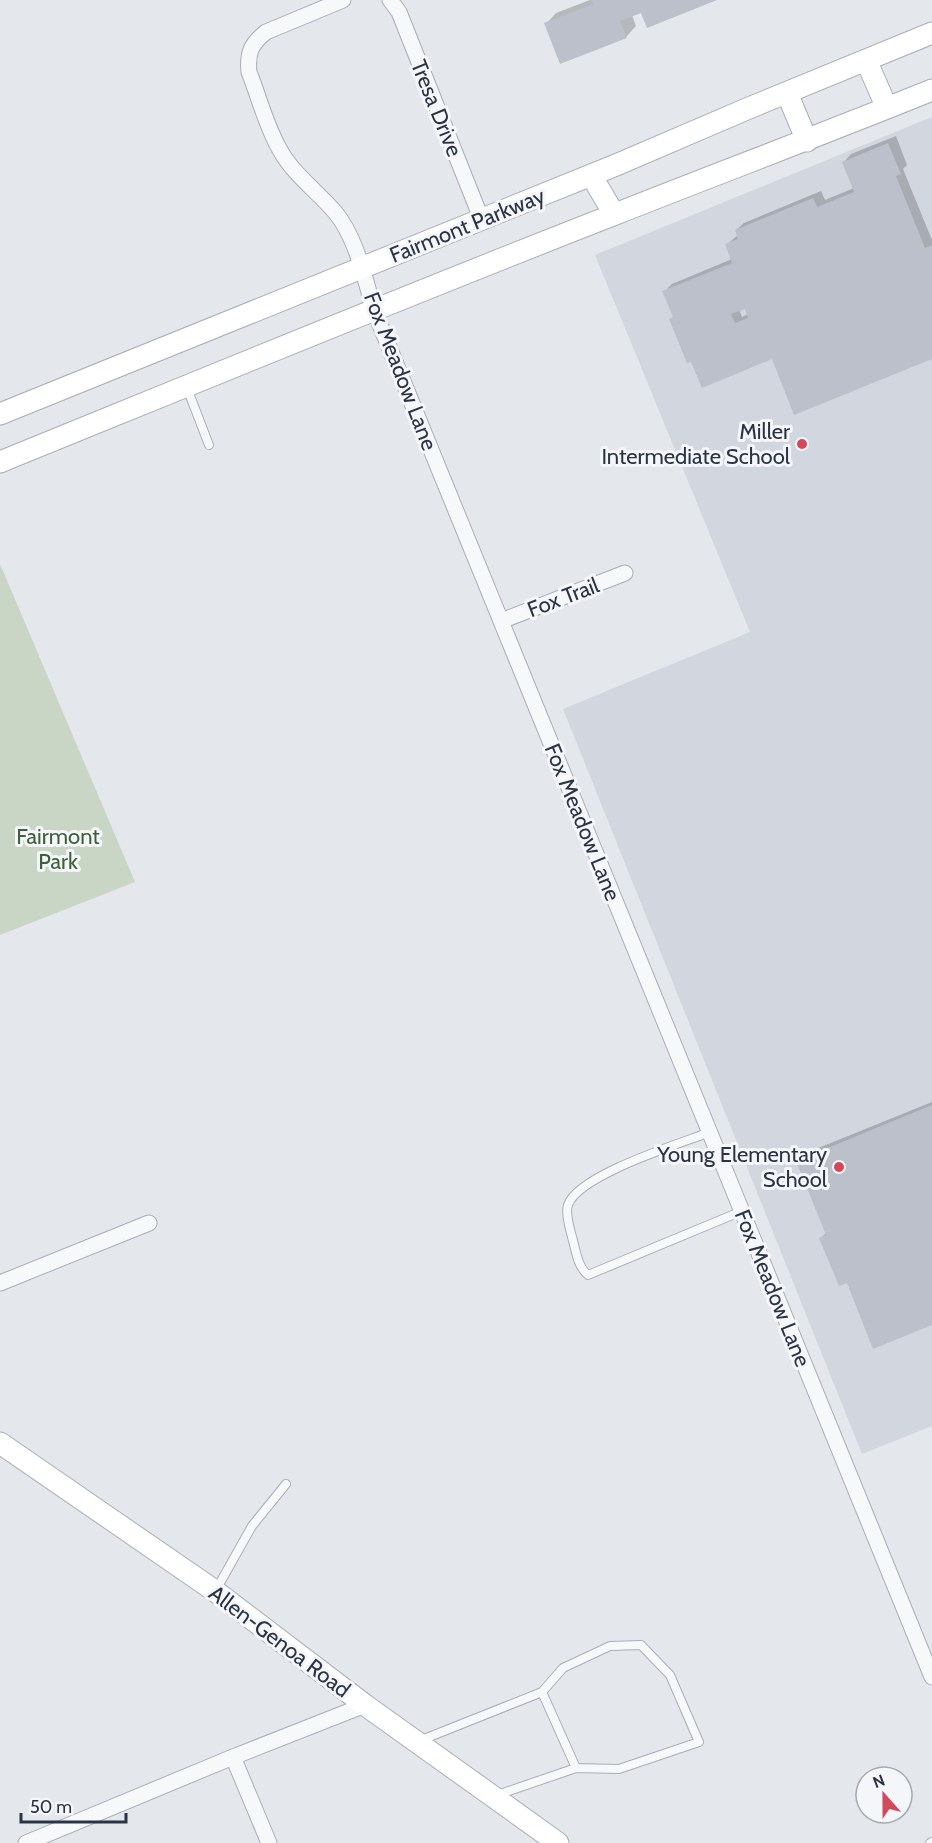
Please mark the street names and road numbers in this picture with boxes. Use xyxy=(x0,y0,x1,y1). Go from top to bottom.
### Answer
street label: Tresa Drive xyxy=(405,56,468,160)
street label: Fairmont Parkway xyxy=(386,182,549,269)
street label: Fox Meadow Lane xyxy=(358,288,443,454)
street label: Fox Trail xyxy=(524,571,604,623)
street label: Fox Meadow Lane xyxy=(539,740,626,905)
street label: Fox Meadow Lane xyxy=(729,1206,816,1371)
street label: Allen-Genoa Road xyxy=(204,1579,356,1703)

